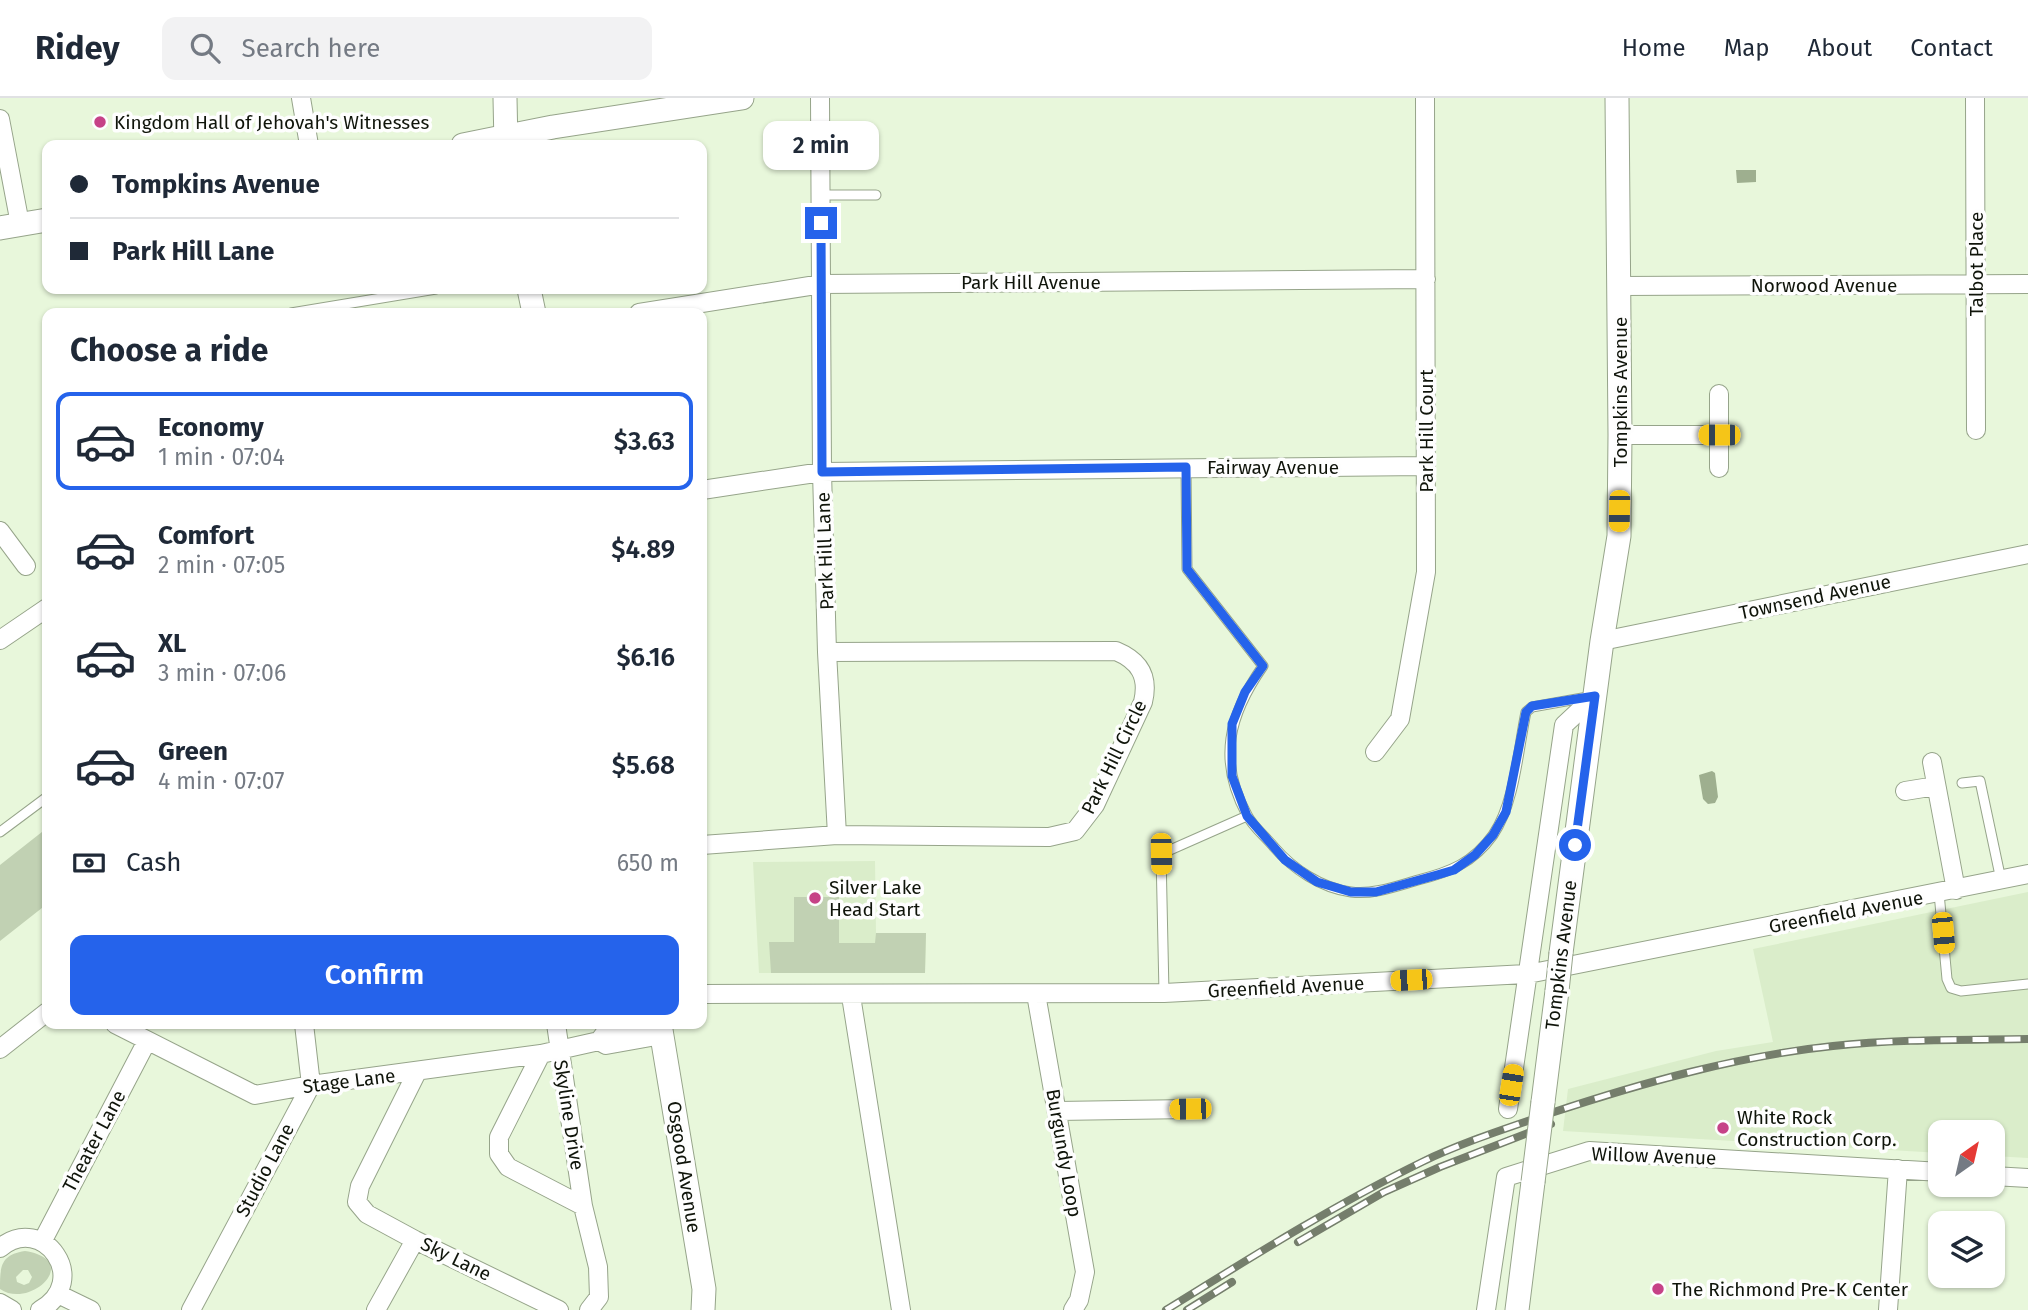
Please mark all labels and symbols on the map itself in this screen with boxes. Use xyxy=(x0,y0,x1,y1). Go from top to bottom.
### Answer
place label: Kingdom Hall of Jehovah's Witnesses xyxy=(114,111,430,134)
marker: Kingdom Hall of Jehovah's Witnesses xyxy=(92,114,108,130)
callout: 2 min xyxy=(763,122,879,170)
route end xyxy=(805,207,837,239)
street label: Talbot Place xyxy=(1965,212,1988,316)
street label: Park Hill Avenue xyxy=(961,271,1101,294)
street label: Norwood Avenue xyxy=(1751,274,1897,297)
street label: Tompkins Avenue xyxy=(1609,317,1632,467)
street label: Park Hill Court xyxy=(1415,369,1438,493)
car xyxy=(1699,425,1741,446)
street label: Fairway Avenue xyxy=(1207,456,1339,479)
car xyxy=(1609,490,1630,532)
street label: Park Hill Lane xyxy=(811,492,839,610)
street label: Townsend Avenue xyxy=(1737,570,1893,624)
street label: Park Hill Circle xyxy=(1076,696,1152,818)
route start xyxy=(1559,829,1591,861)
car xyxy=(1151,833,1172,875)
place label: Silver Lake Head Start xyxy=(829,876,922,921)
street label: Tompkins Avenue xyxy=(1540,879,1582,1031)
street label: Greenfield Avenue xyxy=(1767,886,1925,938)
marker: Silver Lake Head Start xyxy=(807,890,823,906)
car xyxy=(1931,911,1956,955)
car xyxy=(1390,968,1433,992)
street label: Greenfield Avenue xyxy=(1207,971,1365,1003)
street label: Skyline Drive xyxy=(549,1058,589,1172)
car xyxy=(1498,1063,1525,1107)
street label: Stage Lane xyxy=(301,1064,397,1098)
street label: Theater Lane xyxy=(58,1086,130,1196)
street label: Burgundy Loop xyxy=(1041,1087,1087,1219)
car xyxy=(1169,1098,1212,1120)
street label: Osgood Avenue xyxy=(662,1099,706,1235)
place label: White Rock Construction Corp. xyxy=(1737,1106,1897,1151)
street label: Studio Lane xyxy=(231,1119,299,1221)
marker: White Rock Construction Corp. xyxy=(1715,1120,1731,1136)
north arrow xyxy=(1928,1120,2006,1197)
street label: Willow Avenue xyxy=(1591,1142,1717,1170)
street label: Sky Lane xyxy=(417,1232,495,1286)
place label: The Richmond Pre-K Center xyxy=(1672,1278,1909,1301)
marker: The Richmond Pre-K Center xyxy=(1650,1281,1666,1297)

